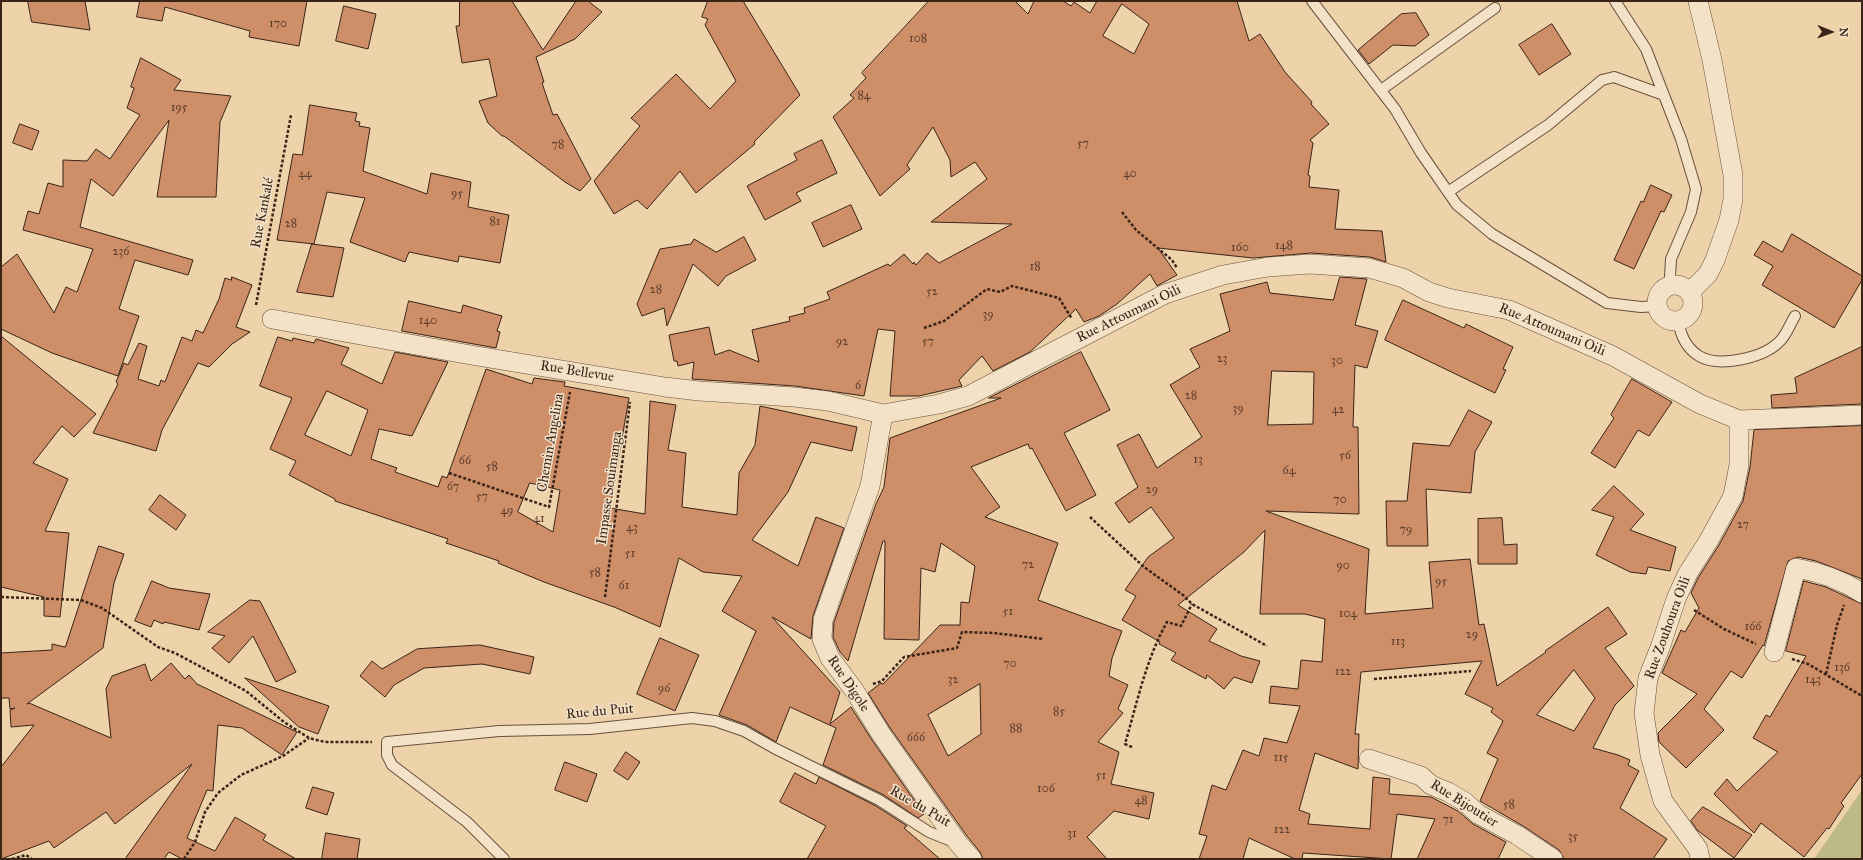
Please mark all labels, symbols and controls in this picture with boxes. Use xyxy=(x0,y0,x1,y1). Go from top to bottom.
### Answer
north arrow xyxy=(1811,12,1851,52)
house number: 170 xyxy=(269,17,287,31)
text: N xyxy=(1837,27,1850,37)
house number: 108 xyxy=(909,32,927,46)
house number: 84 xyxy=(857,89,871,103)
house number: 195 xyxy=(171,101,187,115)
house number: 57 xyxy=(1077,137,1089,151)
house number: 78 xyxy=(552,138,564,152)
house number: 44 xyxy=(298,167,312,181)
house number: 40 xyxy=(1123,167,1137,181)
street label: Rue Kankalé xyxy=(248,176,278,250)
house number: 95 xyxy=(451,187,463,201)
house number: 81 xyxy=(489,215,501,229)
house number: 28 xyxy=(285,217,297,231)
house number: 148 xyxy=(1275,239,1293,253)
house number: 160 xyxy=(1231,241,1249,255)
house number: 236 xyxy=(113,245,129,259)
house number: 18 xyxy=(1029,260,1041,274)
street label: Rue Attoumani Oili xyxy=(1074,281,1184,347)
house number: 28 xyxy=(650,283,662,297)
house number: 52 xyxy=(926,285,938,299)
street label: Rue Attoumani Oili xyxy=(1496,300,1608,360)
house number: 39 xyxy=(982,308,994,322)
house number: 140 xyxy=(419,314,437,328)
house number: 92 xyxy=(836,335,848,349)
house number: 57 xyxy=(922,335,934,349)
house number: 23 xyxy=(1217,352,1227,366)
house number: 30 xyxy=(1331,354,1343,368)
street label: Rue Bellevue xyxy=(539,358,615,386)
house number: 6 xyxy=(855,379,861,393)
house number: 28 xyxy=(1185,389,1197,403)
street label: Chemin Angelina xyxy=(534,392,568,494)
house number: 39 xyxy=(1232,402,1244,416)
house number: 42 xyxy=(1332,403,1344,417)
street label: Impasse Souimanga xyxy=(594,430,626,546)
house number: 56 xyxy=(1339,449,1351,463)
house number: 13 xyxy=(1193,453,1203,467)
house number: 66 xyxy=(459,454,471,468)
house number: 58 xyxy=(486,460,498,474)
house number: 64 xyxy=(1283,464,1295,478)
house number: 67 xyxy=(447,480,459,494)
house number: 29 xyxy=(1146,483,1158,497)
house number: 57 xyxy=(476,490,488,504)
house number: 70 xyxy=(1333,493,1347,507)
house number: 49 xyxy=(500,504,514,518)
house number: 41 xyxy=(533,512,545,526)
house number: 27 xyxy=(1737,518,1749,532)
house number: 43 xyxy=(626,521,638,535)
house number: 79 xyxy=(1400,523,1412,537)
house number: 51 xyxy=(625,547,635,561)
house number: 72 xyxy=(1022,558,1034,572)
house number: 90 xyxy=(1336,559,1350,573)
house number: 58 xyxy=(589,566,601,580)
street label: Rue Zouhoura Oili xyxy=(1642,574,1694,682)
house number: 95 xyxy=(1435,575,1447,589)
house number: 61 xyxy=(619,579,629,593)
house number: 51 xyxy=(1003,605,1013,619)
house number: 104 xyxy=(1339,607,1357,621)
house number: 166 xyxy=(1744,620,1762,634)
house number: 29 xyxy=(1466,628,1478,642)
house number: 113 xyxy=(1391,635,1405,649)
street label: Rue Digole xyxy=(823,653,873,715)
house number: 70 xyxy=(1003,657,1017,671)
house number: 136 xyxy=(1834,661,1850,675)
house number: 122 xyxy=(1335,665,1351,679)
house number: 32 xyxy=(948,673,958,687)
house number: 143 xyxy=(1805,673,1821,687)
house number: 96 xyxy=(658,682,670,696)
street label: Rue du Puit xyxy=(566,701,634,723)
house number: 85 xyxy=(1053,705,1065,719)
house number: 88 xyxy=(1010,722,1022,736)
house number: 666 xyxy=(907,731,925,745)
house number: 115 xyxy=(1274,751,1288,765)
house number: 51 xyxy=(1096,769,1106,783)
street label: Rue Bijoutier xyxy=(1427,776,1501,832)
house number: 106 xyxy=(1037,782,1055,796)
street label: Rue du Puit xyxy=(886,783,954,831)
house number: 48 xyxy=(1134,794,1148,808)
house number: 58 xyxy=(1503,798,1515,812)
house number: 71 xyxy=(1442,813,1454,827)
house number: 122 xyxy=(1274,823,1290,837)
house number: 31 xyxy=(1067,827,1077,841)
house number: 35 xyxy=(1568,830,1578,844)

